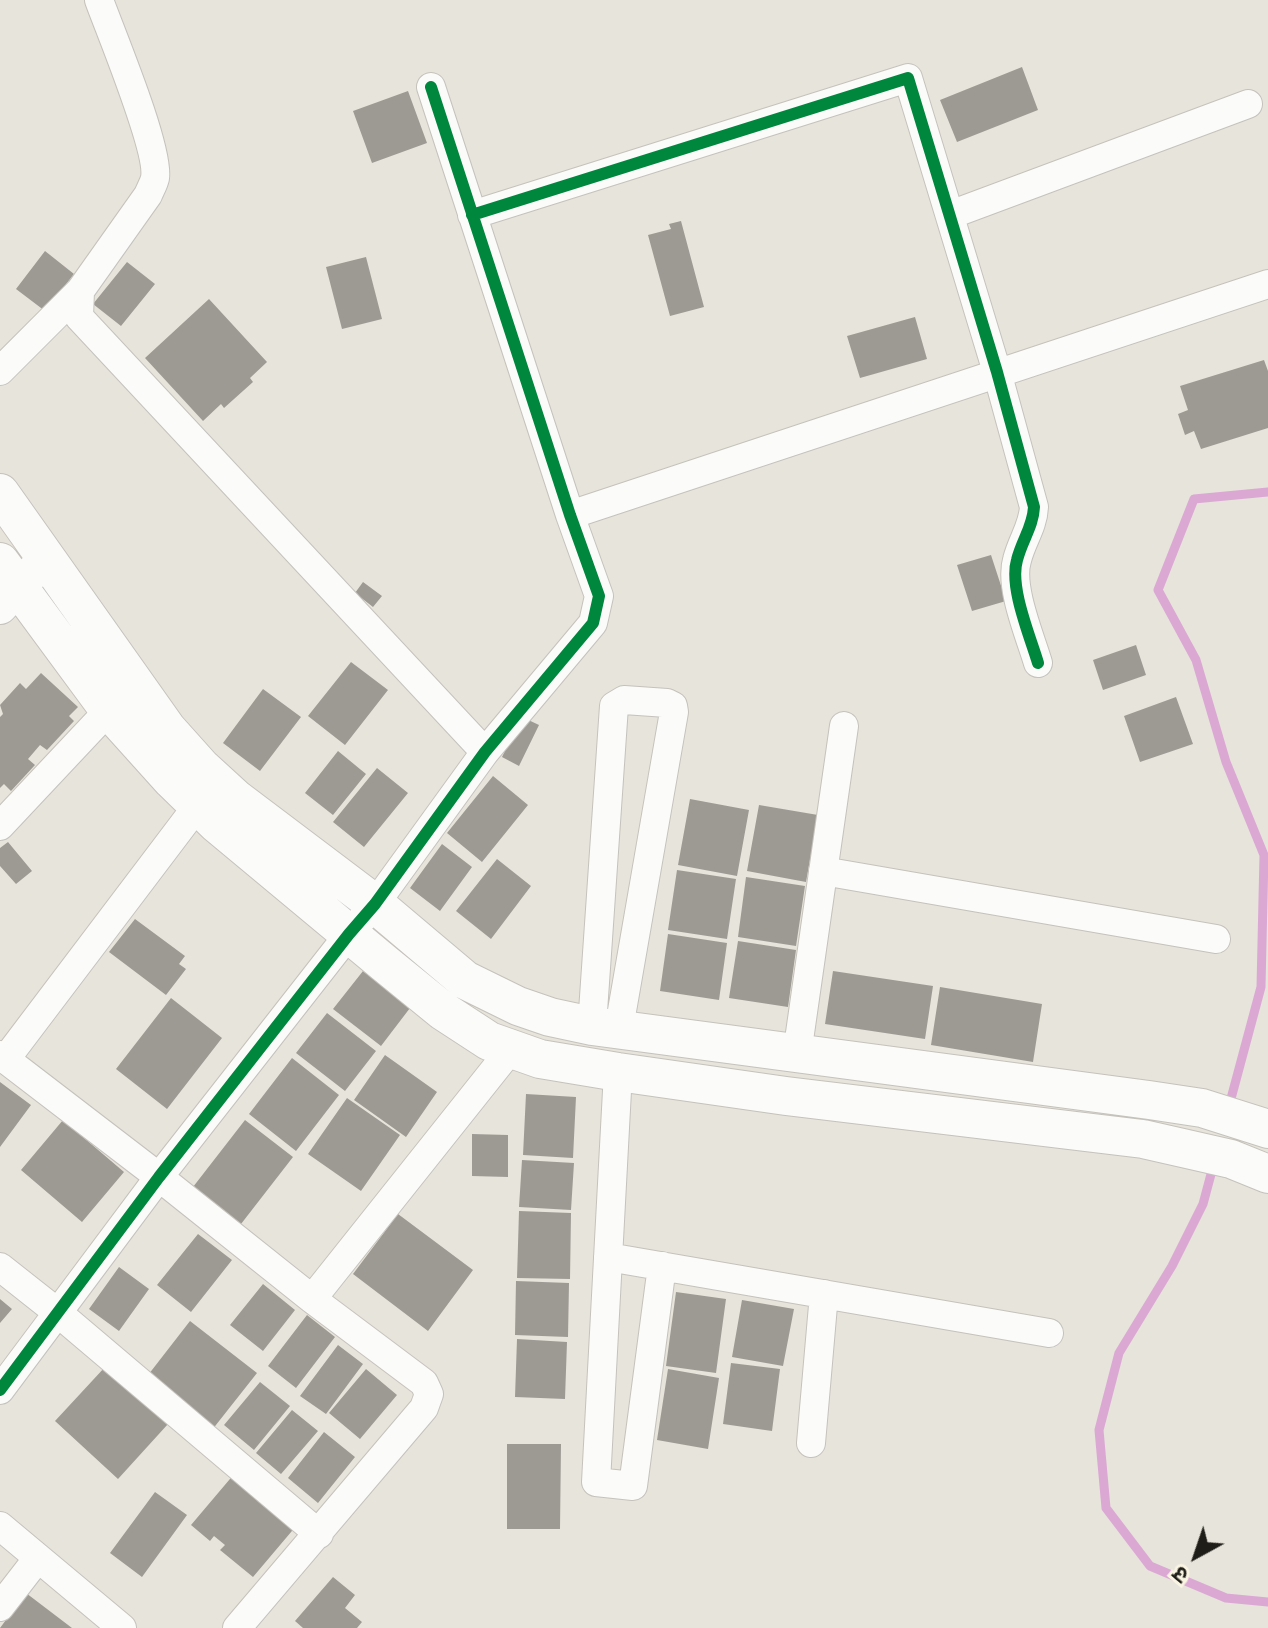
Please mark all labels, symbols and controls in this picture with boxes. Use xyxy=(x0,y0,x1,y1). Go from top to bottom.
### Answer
north arrow xyxy=(1156,1516,1236,1596)
text: उ xyxy=(1167,1561,1193,1588)

